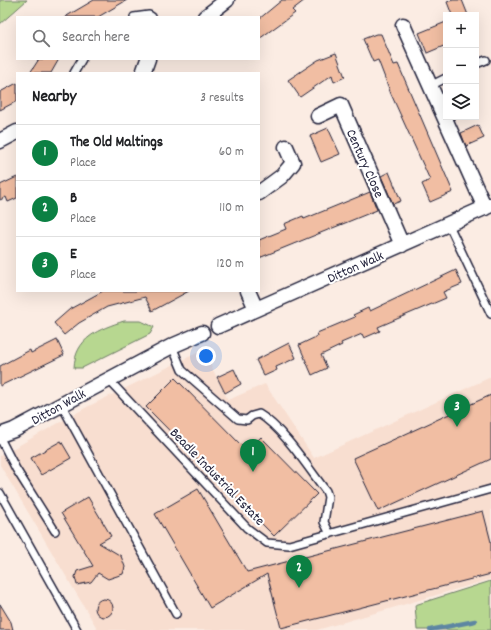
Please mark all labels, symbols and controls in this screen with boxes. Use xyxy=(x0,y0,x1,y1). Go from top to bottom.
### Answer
map controls xyxy=(443,12,479,120)
button: + xyxy=(443,12,479,48)
search box xyxy=(16,16,260,60)
icon: search xyxy=(30,27,52,49)
text: Search here xyxy=(62,27,130,49)
button: − xyxy=(443,48,479,84)
button: layers xyxy=(443,84,479,120)
text: Nearby xyxy=(32,86,76,110)
text: 3 results xyxy=(200,89,244,108)
street label: Century Close xyxy=(340,126,388,201)
text: The Old Maltings xyxy=(70,132,163,154)
text: 1 xyxy=(44,143,46,162)
text: 60 m xyxy=(219,143,244,162)
text: Place xyxy=(70,154,96,173)
text: B xyxy=(70,188,77,210)
text: 2 xyxy=(42,199,48,218)
text: 110 m xyxy=(219,199,244,218)
text: Place xyxy=(70,210,96,229)
text: E xyxy=(70,244,77,266)
street label: Ditton Walk xyxy=(324,246,387,289)
text: 3 xyxy=(42,255,48,274)
text: 120 m xyxy=(216,255,244,274)
text: Place xyxy=(70,266,96,285)
your location xyxy=(196,346,216,366)
street label: Ditton Walk xyxy=(28,384,90,431)
pin: 3 xyxy=(444,394,470,427)
street label: Beadle Industrial Estate xyxy=(164,424,269,531)
pin: 1 xyxy=(240,439,266,472)
pin: 2 xyxy=(286,555,312,588)

